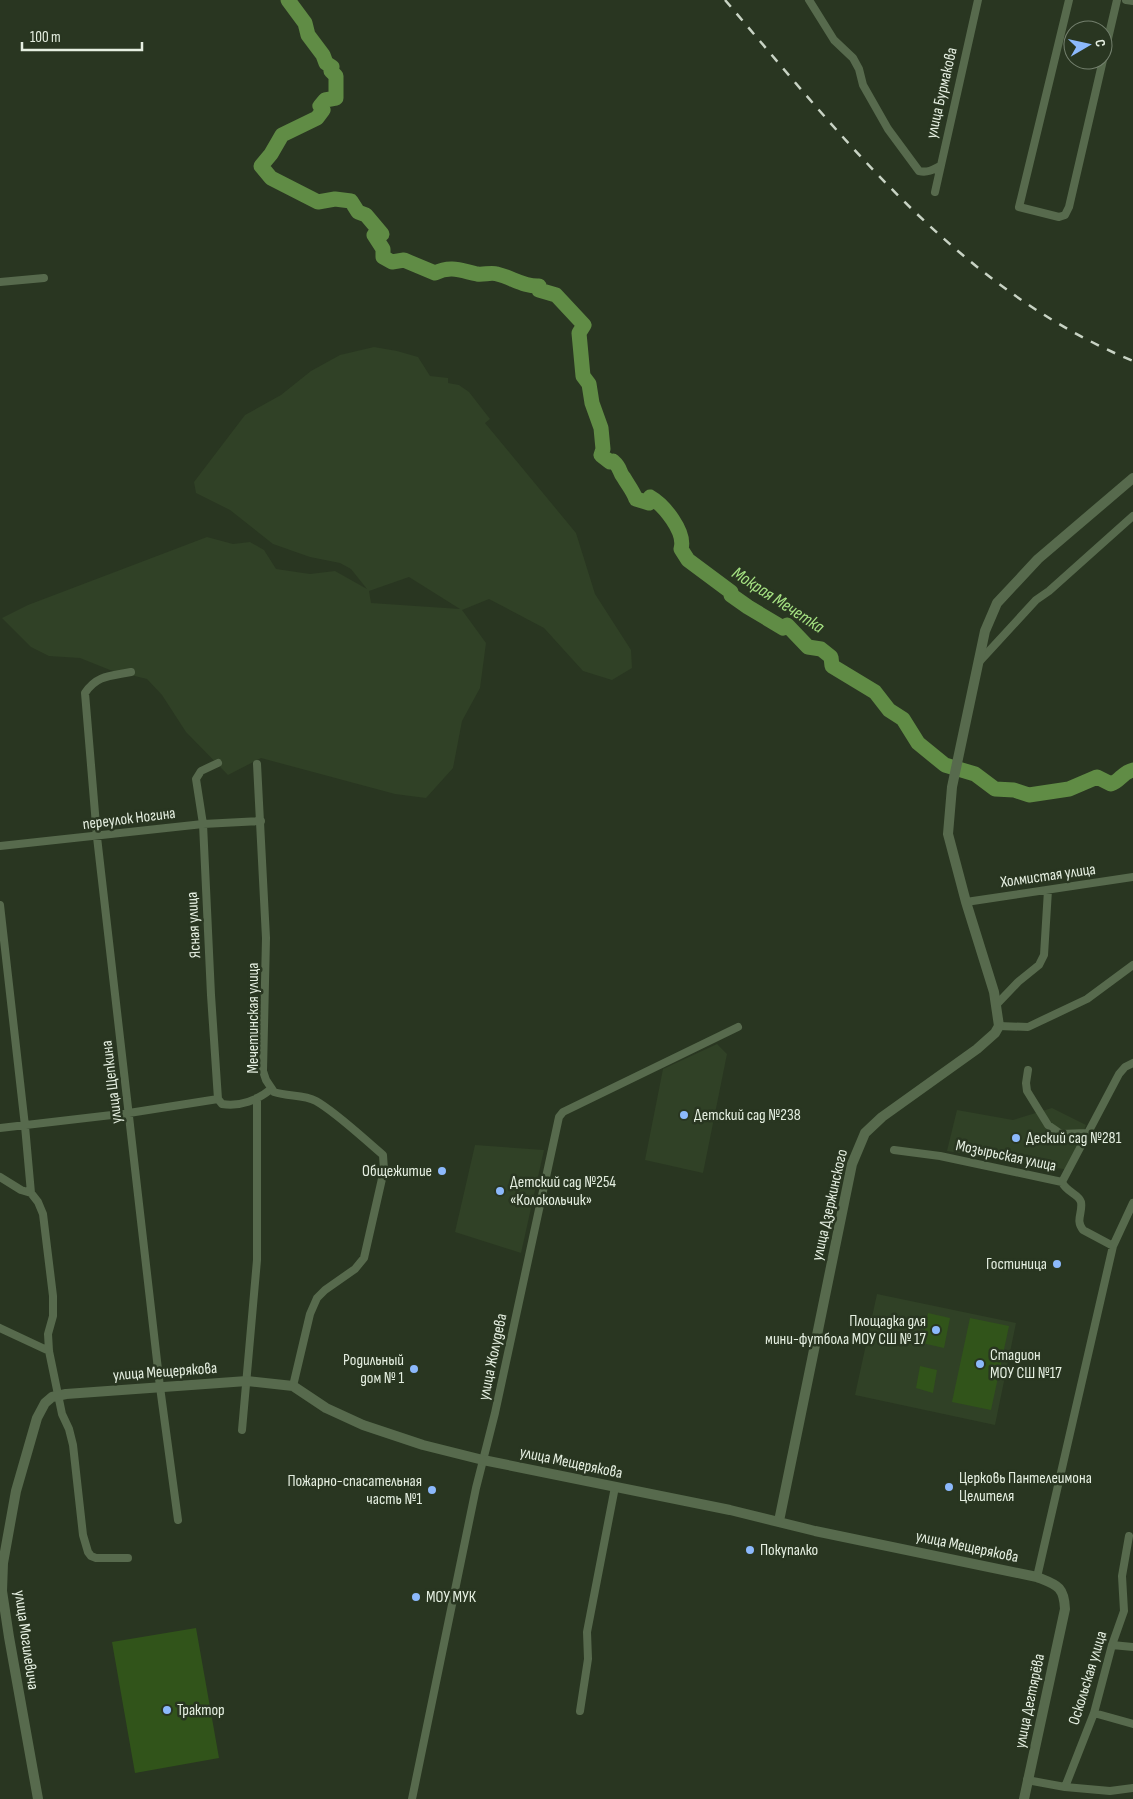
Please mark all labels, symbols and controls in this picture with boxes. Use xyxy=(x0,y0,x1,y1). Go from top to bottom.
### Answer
scale bar xyxy=(22,20,142,52)
north arrow xyxy=(1063,20,1113,70)
text: 100 m xyxy=(30,28,61,47)
text: С xyxy=(1091,38,1109,48)
street label: улица Бурмакова xyxy=(922,46,962,140)
water label: Мокрая Мечетка xyxy=(728,562,829,638)
street label: переулок Ногина xyxy=(81,804,177,834)
street label: Холмистая улица xyxy=(998,860,1097,892)
street label: Ясная улица xyxy=(183,891,205,959)
street label: Мечетинская улица xyxy=(244,962,263,1074)
street label: улица Щепкина xyxy=(97,1039,127,1125)
place label: Детский сад №238 xyxy=(694,1106,801,1125)
marker: Детский сад №238 xyxy=(678,1109,690,1121)
place label: Деский сад №281 xyxy=(1026,1129,1122,1148)
marker: Деский сад №281 xyxy=(1010,1132,1022,1144)
street label: Мозырьская улица xyxy=(954,1136,1058,1176)
street label: улица Дзержинского xyxy=(808,1147,852,1263)
place label: Общежитие xyxy=(362,1162,432,1181)
marker: Общежитие xyxy=(436,1165,448,1177)
place label: Детский сад №254 «Колокольчик» xyxy=(510,1173,616,1210)
marker: Детский сад №254 «Колокольчик» xyxy=(494,1185,506,1197)
place label: Гостиница xyxy=(986,1255,1047,1274)
marker: Гостиница xyxy=(1051,1258,1063,1270)
street label: улица Жолудева xyxy=(475,1312,511,1402)
place label: Площадка для мини-футбола МОУ СШ № 17 xyxy=(765,1312,927,1349)
marker: Площадка для мини-футбола МОУ СШ № 17 xyxy=(930,1324,942,1336)
place label: Стадион МОУ СШ №17 xyxy=(990,1346,1062,1383)
place label: Родильный дом № 1 xyxy=(343,1351,404,1388)
marker: Стадион МОУ СШ №17 xyxy=(974,1358,986,1370)
street label: улица Мещерякова xyxy=(112,1359,218,1385)
marker: Родильный дом № 1 xyxy=(408,1363,420,1375)
street label: улица Мещерякова xyxy=(518,1443,624,1483)
place label: Церковь Пантелеимона Целителя xyxy=(959,1469,1092,1506)
place label: Пожарно-спасательная часть №1 xyxy=(287,1472,422,1509)
marker: Церковь Пантелеимона Целителя xyxy=(943,1481,955,1493)
marker: Пожарно-спасательная часть №1 xyxy=(426,1484,438,1496)
street label: улица Мещерякова xyxy=(914,1527,1020,1567)
place label: Покупалко xyxy=(760,1541,818,1560)
marker: Покупалко xyxy=(744,1544,756,1556)
place label: МОУ МУК xyxy=(426,1588,477,1607)
street label: улица Могилевича xyxy=(10,1589,42,1691)
marker: МОУ МУК xyxy=(410,1591,422,1603)
street label: Оскольская улица xyxy=(1065,1629,1111,1727)
street label: улица Дегтярёва xyxy=(1011,1652,1049,1750)
place label: Трактор xyxy=(177,1701,225,1720)
marker: Трактор xyxy=(161,1704,173,1716)

